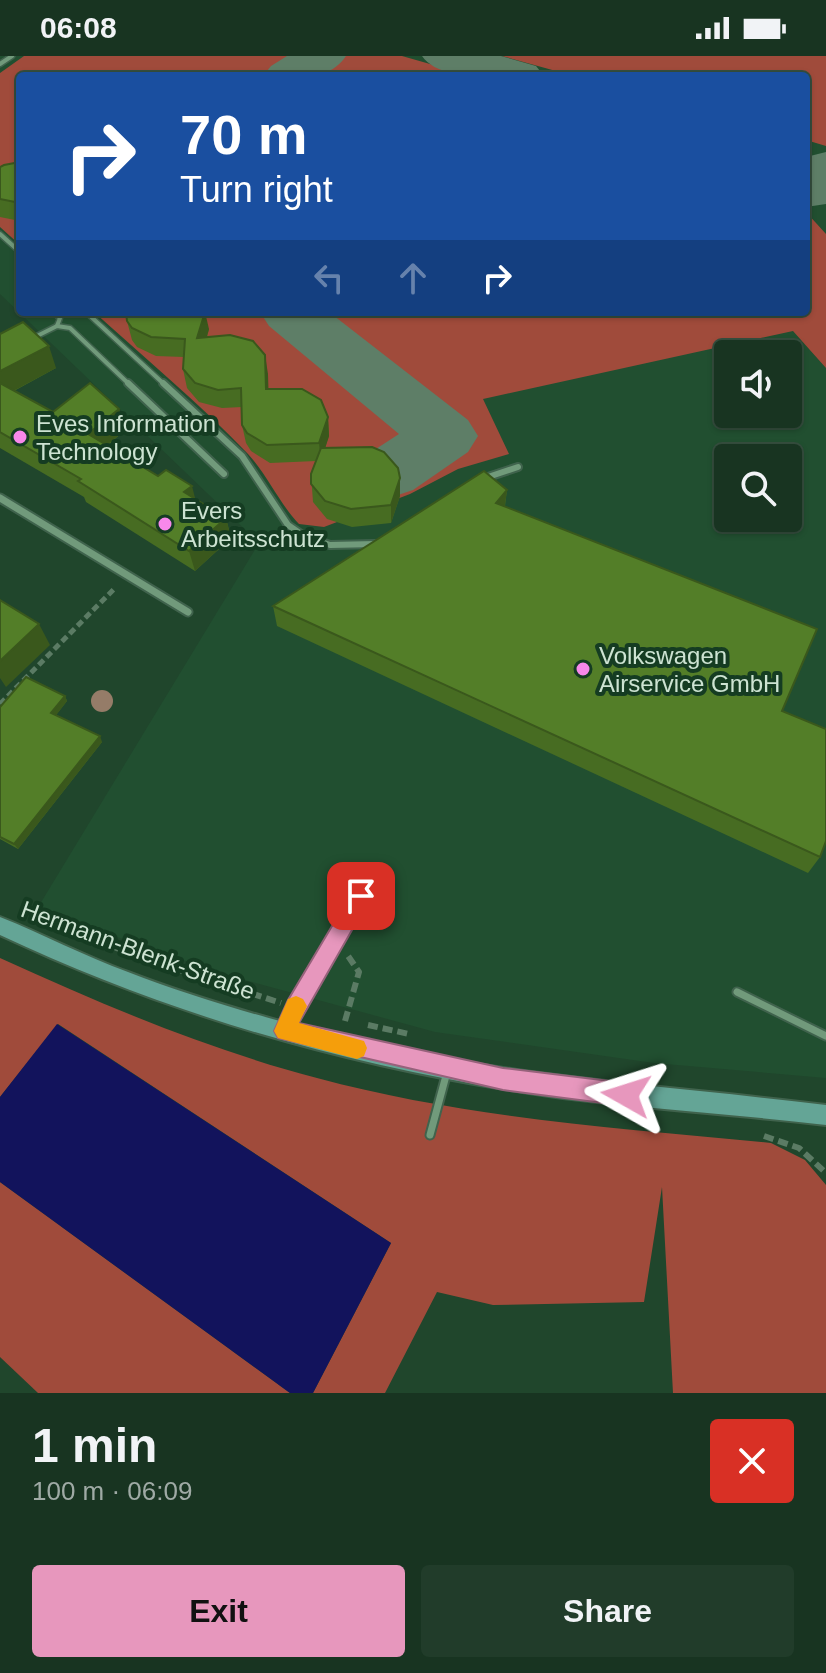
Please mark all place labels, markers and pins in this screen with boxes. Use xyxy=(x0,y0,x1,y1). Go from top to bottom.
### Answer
place label: Eves Information Technology xyxy=(36,410,216,465)
marker: Eves Information Technology xyxy=(11,428,29,446)
place label: Evers Arbeitsschutz xyxy=(181,497,325,552)
marker: Evers Arbeitsschutz xyxy=(156,515,174,533)
place label: Volkswagen Airservice GmbH xyxy=(599,642,780,697)
marker: Volkswagen Airservice GmbH xyxy=(574,660,592,678)
pin xyxy=(327,862,395,930)

